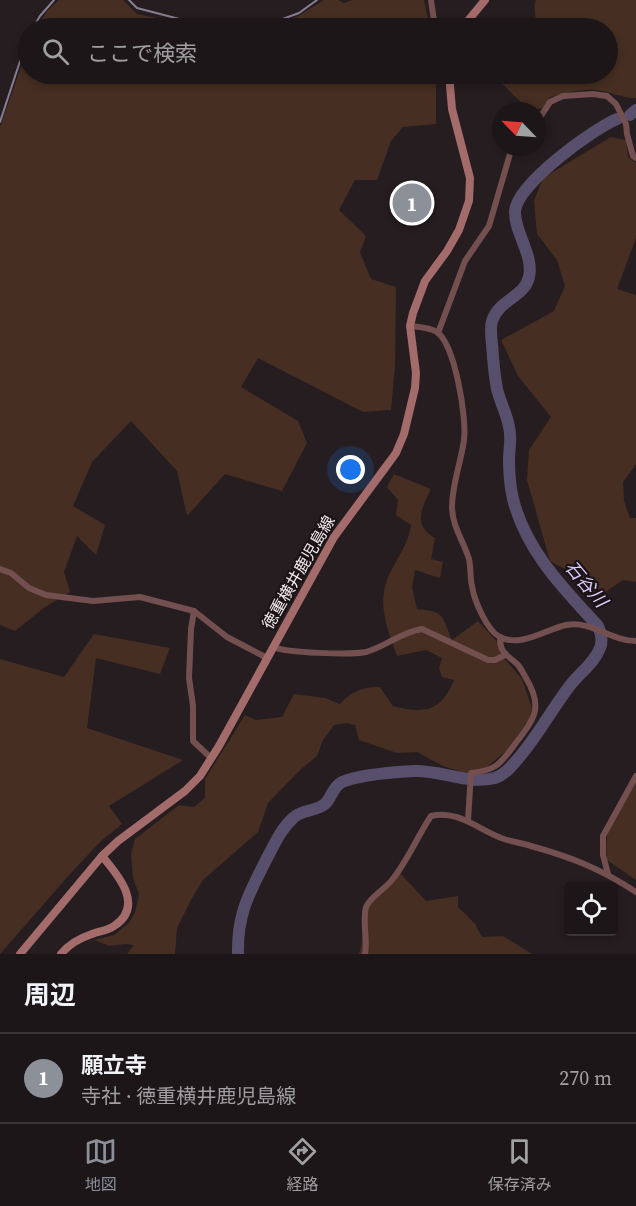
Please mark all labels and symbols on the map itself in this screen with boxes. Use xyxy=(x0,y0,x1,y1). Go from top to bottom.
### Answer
north arrow xyxy=(492,102,546,156)
pin: 1 xyxy=(392,180,432,226)
your location xyxy=(336,455,365,484)
street label: 徳重横井鹿児島線 xyxy=(256,511,340,633)
water label: 石谷川 xyxy=(559,555,615,614)

